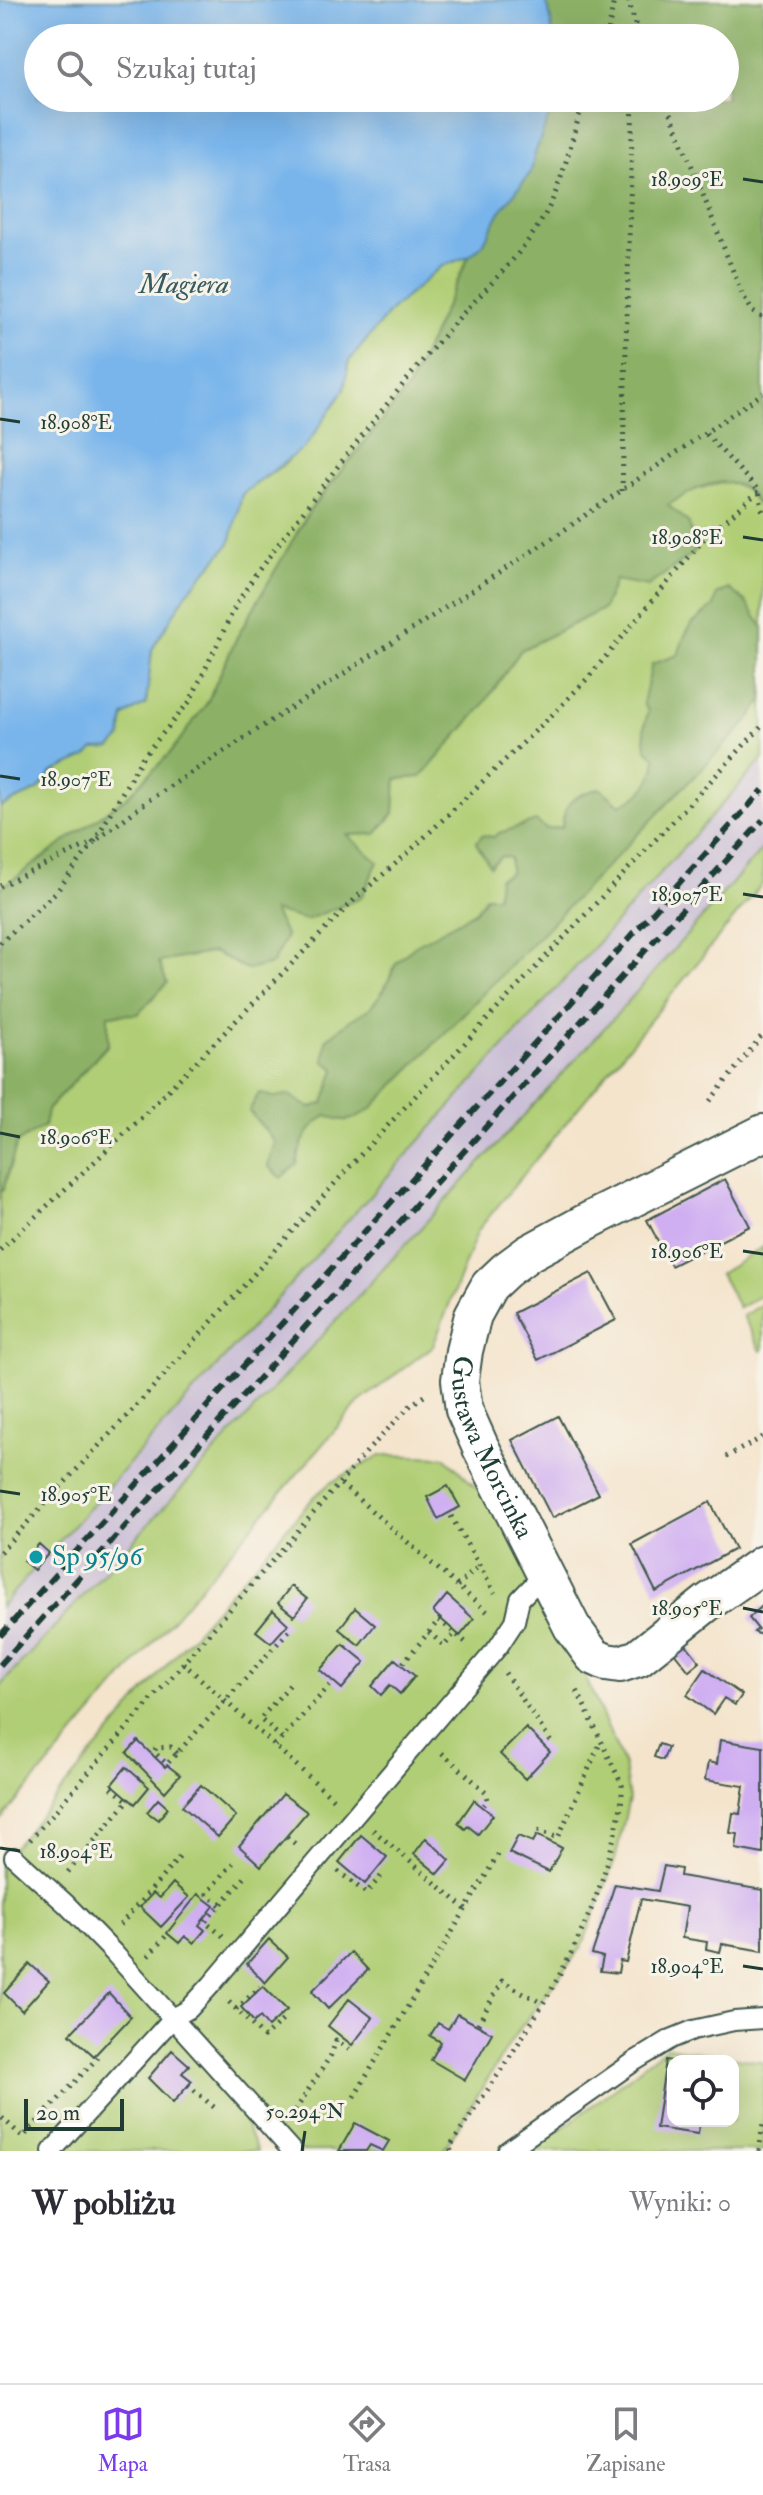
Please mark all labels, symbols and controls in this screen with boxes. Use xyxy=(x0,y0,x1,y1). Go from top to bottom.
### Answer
search box xyxy=(24,24,739,112)
icon: search xyxy=(52,46,96,90)
text: Szukaj tutaj xyxy=(116,50,257,87)
text: 18.909°E xyxy=(651,167,723,192)
water label: Magiera xyxy=(137,267,229,302)
text: 18.908°E xyxy=(40,410,112,435)
text: 18.908°E xyxy=(651,525,723,550)
text: 18.907°E xyxy=(40,767,112,792)
text: 18.907°E xyxy=(651,882,723,907)
text: 18.906°E xyxy=(40,1125,112,1150)
text: 18.906°E xyxy=(651,1239,723,1264)
street label: Gustawa Morcinka xyxy=(444,1354,541,1544)
text: 18.905°E xyxy=(40,1482,112,1507)
place label: Sp 95/96 xyxy=(52,1541,145,1574)
marker: Sp 95/96 xyxy=(27,1548,45,1566)
text: 18.905°E xyxy=(651,1596,723,1621)
text: 18.904°E xyxy=(39,1839,113,1864)
text: 18.904°E xyxy=(650,1954,724,1979)
map controls xyxy=(667,2055,739,2127)
button: locate xyxy=(667,2055,739,2127)
scale bar xyxy=(24,2095,124,2131)
text: 20 m xyxy=(36,2099,80,2127)
text: 50.294°N xyxy=(266,2099,345,2124)
text: W pobliżu xyxy=(32,2182,176,2225)
text: Wyniki: 0 xyxy=(629,2187,731,2219)
tab: Mapa xyxy=(98,2402,148,2478)
tab: Trasa xyxy=(343,2402,391,2478)
tab: Zapisane xyxy=(586,2402,665,2478)

